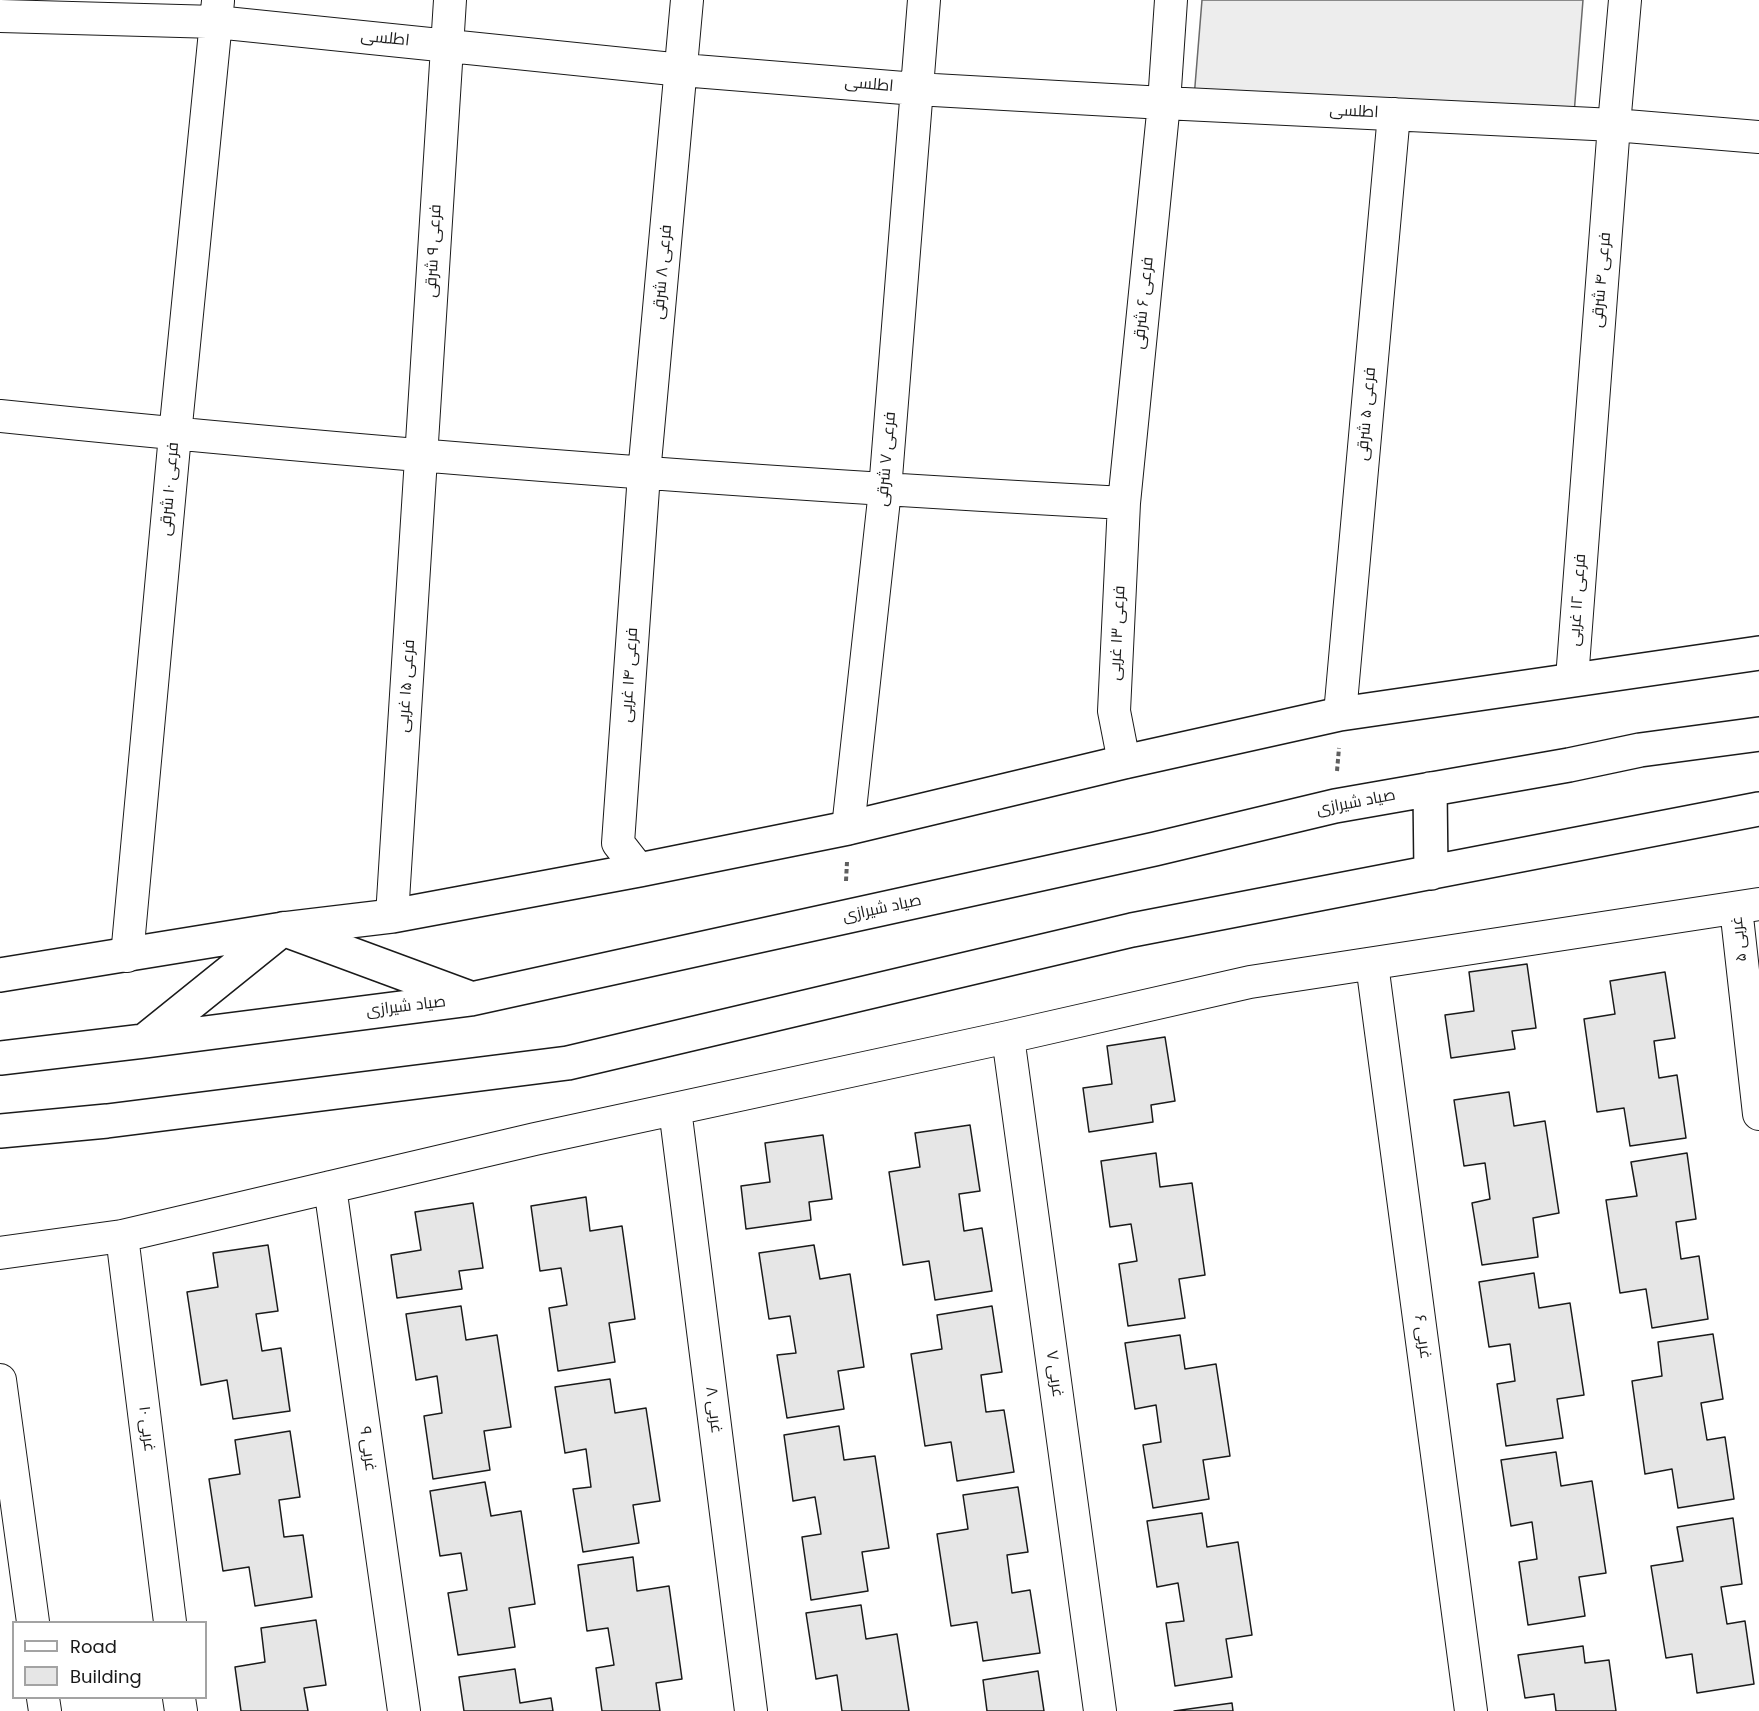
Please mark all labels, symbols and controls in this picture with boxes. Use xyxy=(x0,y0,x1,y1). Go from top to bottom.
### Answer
street label: اطلسی xyxy=(360,27,410,51)
street label: اطلسی xyxy=(844,73,894,97)
street label: اطلسی xyxy=(1329,101,1379,123)
street label: فرعی ۹ شرقی xyxy=(422,204,446,298)
street label: فرعی ۸ شرقی xyxy=(649,224,677,320)
street label: فرعی ۴ شرقی xyxy=(1588,231,1616,329)
street label: فرعی ۶ شرقی xyxy=(1130,256,1158,350)
street label: فرعی ۵ شرقی xyxy=(1353,366,1381,462)
street label: فرعی ۷ شرقی xyxy=(873,411,901,507)
street label: فرعی ۱۰ شرقی xyxy=(156,441,184,537)
street label: فرعی ۱۲ غربی xyxy=(1565,553,1591,647)
street label: فرعی ۱۳ غربی xyxy=(1106,585,1130,681)
street label: فرعی ۱۴ غربی xyxy=(617,627,643,723)
street label: فرعی ۱۵ غربی xyxy=(394,639,420,733)
street label: صیاد شیرازی xyxy=(1315,786,1397,820)
street label: صیاد شیرازی xyxy=(841,891,923,927)
street label: ۵ غربی xyxy=(1728,915,1752,963)
street label: صیاد شیرازی xyxy=(365,993,447,1021)
street label: ۶ غربی xyxy=(1409,1314,1435,1360)
street label: ۷ غربی xyxy=(1041,1349,1067,1399)
street label: ۸ غربی xyxy=(701,1386,725,1434)
street label: ۱۰ غربی xyxy=(134,1405,158,1453)
street label: ۹ غربی xyxy=(354,1425,380,1473)
legend xyxy=(12,1621,207,1699)
text: Road xyxy=(70,1634,117,1659)
text: Building xyxy=(70,1664,142,1689)

